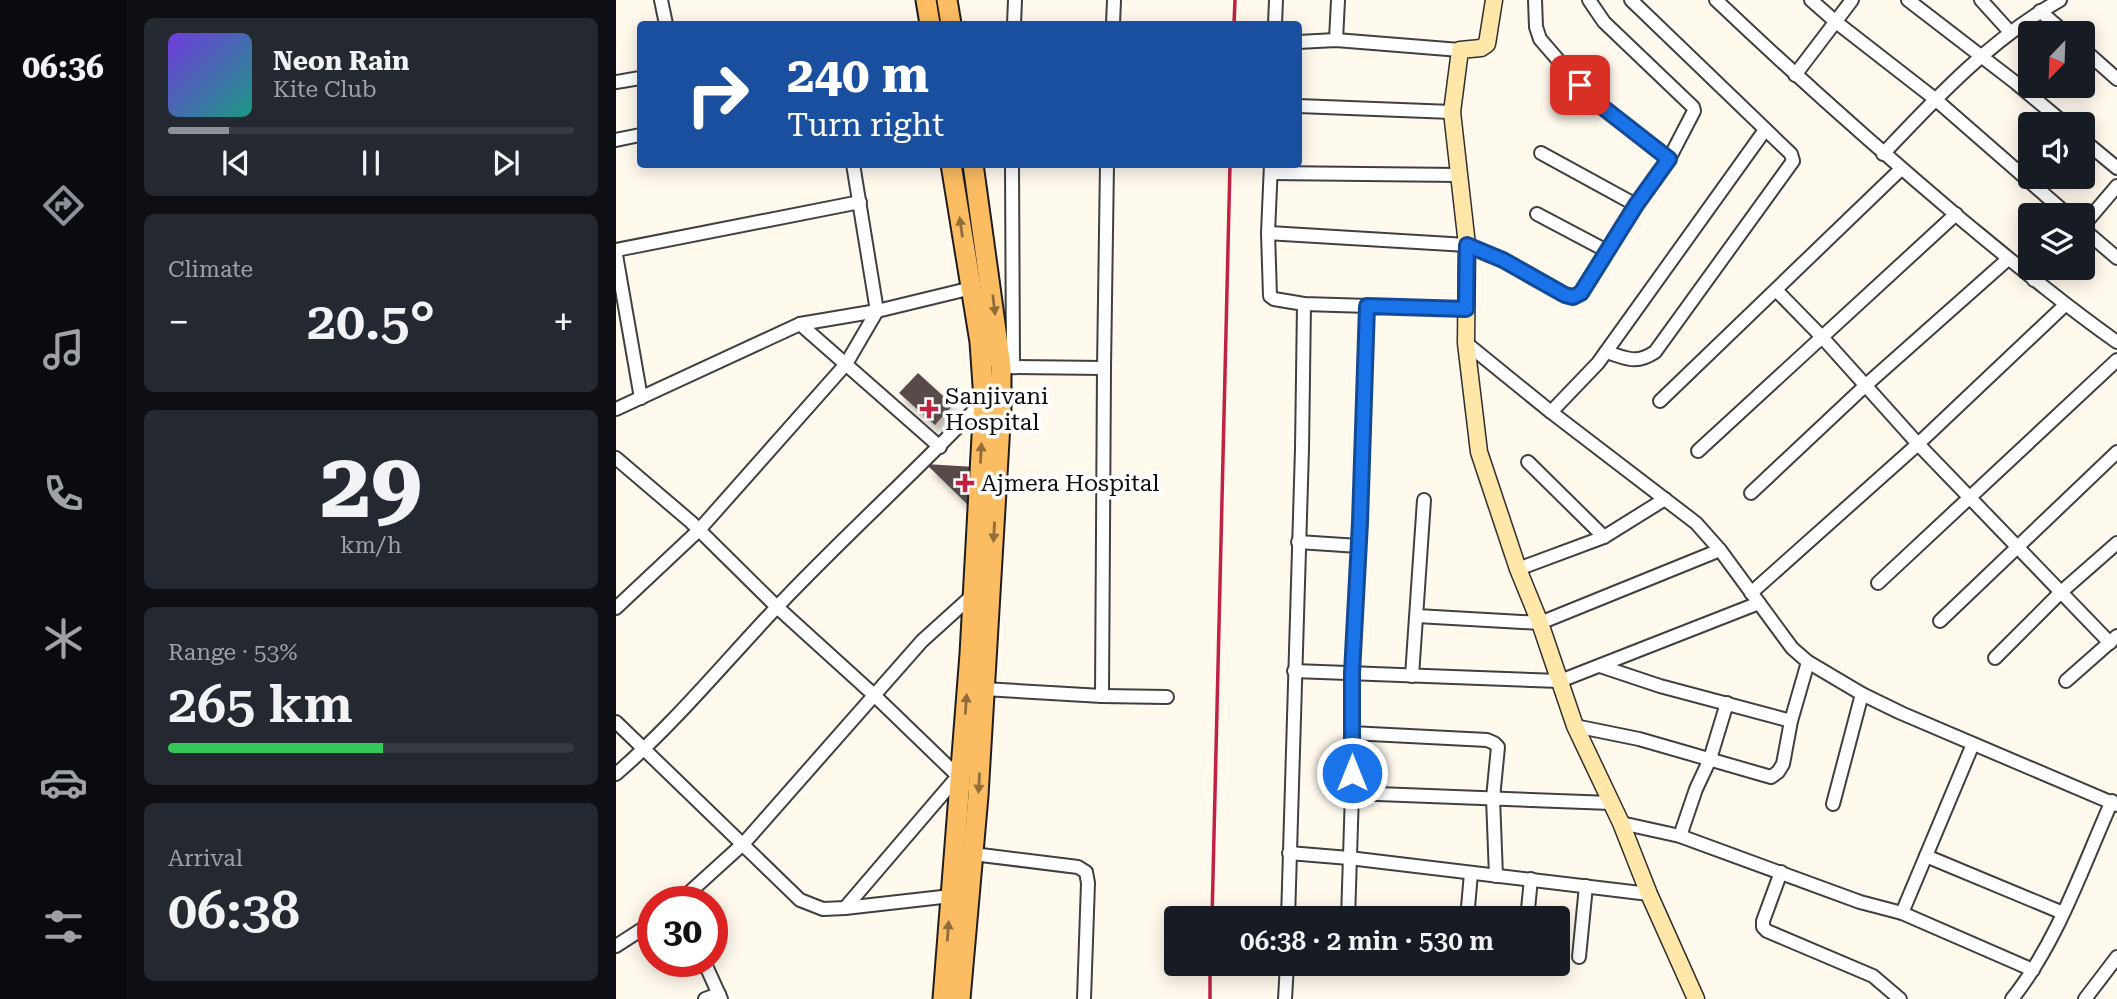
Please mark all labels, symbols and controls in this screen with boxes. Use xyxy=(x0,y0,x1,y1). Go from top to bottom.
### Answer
north arrow xyxy=(2018,21,2095,98)
map controls xyxy=(2018,21,2095,280)
text: Neon Rain xyxy=(273,46,409,76)
text: 240 m xyxy=(787,47,929,104)
text: 06:36 xyxy=(22,48,104,86)
icon: right xyxy=(672,49,763,140)
pin xyxy=(1550,55,1610,115)
icon: arrive xyxy=(1561,66,1599,104)
text: Kite Club xyxy=(273,76,377,103)
text: Turn right xyxy=(787,106,944,144)
button: sound xyxy=(2018,112,2095,189)
icon: previous xyxy=(217,144,255,182)
icon: pause xyxy=(352,144,390,182)
icon: next xyxy=(487,144,525,182)
icon: directions xyxy=(39,181,88,230)
button: layers xyxy=(2018,203,2095,280)
one-way arrow xyxy=(955,216,966,238)
text: Climate xyxy=(168,256,253,283)
text: 20.5° xyxy=(307,291,435,352)
one-way arrow xyxy=(988,294,999,316)
text: − xyxy=(168,300,189,344)
text: + xyxy=(553,300,574,344)
icon: music xyxy=(39,325,88,374)
place label: Sanjivani Hospital xyxy=(945,383,1048,436)
marker: Sanjivani Hospital xyxy=(919,399,939,419)
text: 29 xyxy=(320,433,422,539)
one-way arrow xyxy=(976,441,987,463)
icon: phone xyxy=(39,469,88,518)
place label: Ajmera Hospital xyxy=(981,470,1159,497)
marker: Ajmera Hospital xyxy=(955,473,975,493)
one-way arrow xyxy=(989,521,1000,543)
text: km/h xyxy=(340,532,402,559)
icon: climate xyxy=(39,614,88,663)
text: Range · 53% xyxy=(168,639,297,666)
text: 265 km xyxy=(168,674,353,735)
one-way arrow xyxy=(961,693,972,715)
position arrow xyxy=(1315,736,1389,810)
icon: car xyxy=(39,758,88,807)
one-way arrow xyxy=(973,772,984,794)
text: Arrival xyxy=(168,845,243,872)
text: 06:38 xyxy=(168,880,300,941)
speed limit sign: 30 xyxy=(637,886,728,977)
icon: filters xyxy=(39,902,88,951)
one-way arrow xyxy=(943,920,954,942)
text: 06:38 · 2 min · 530 m xyxy=(1240,926,1494,956)

